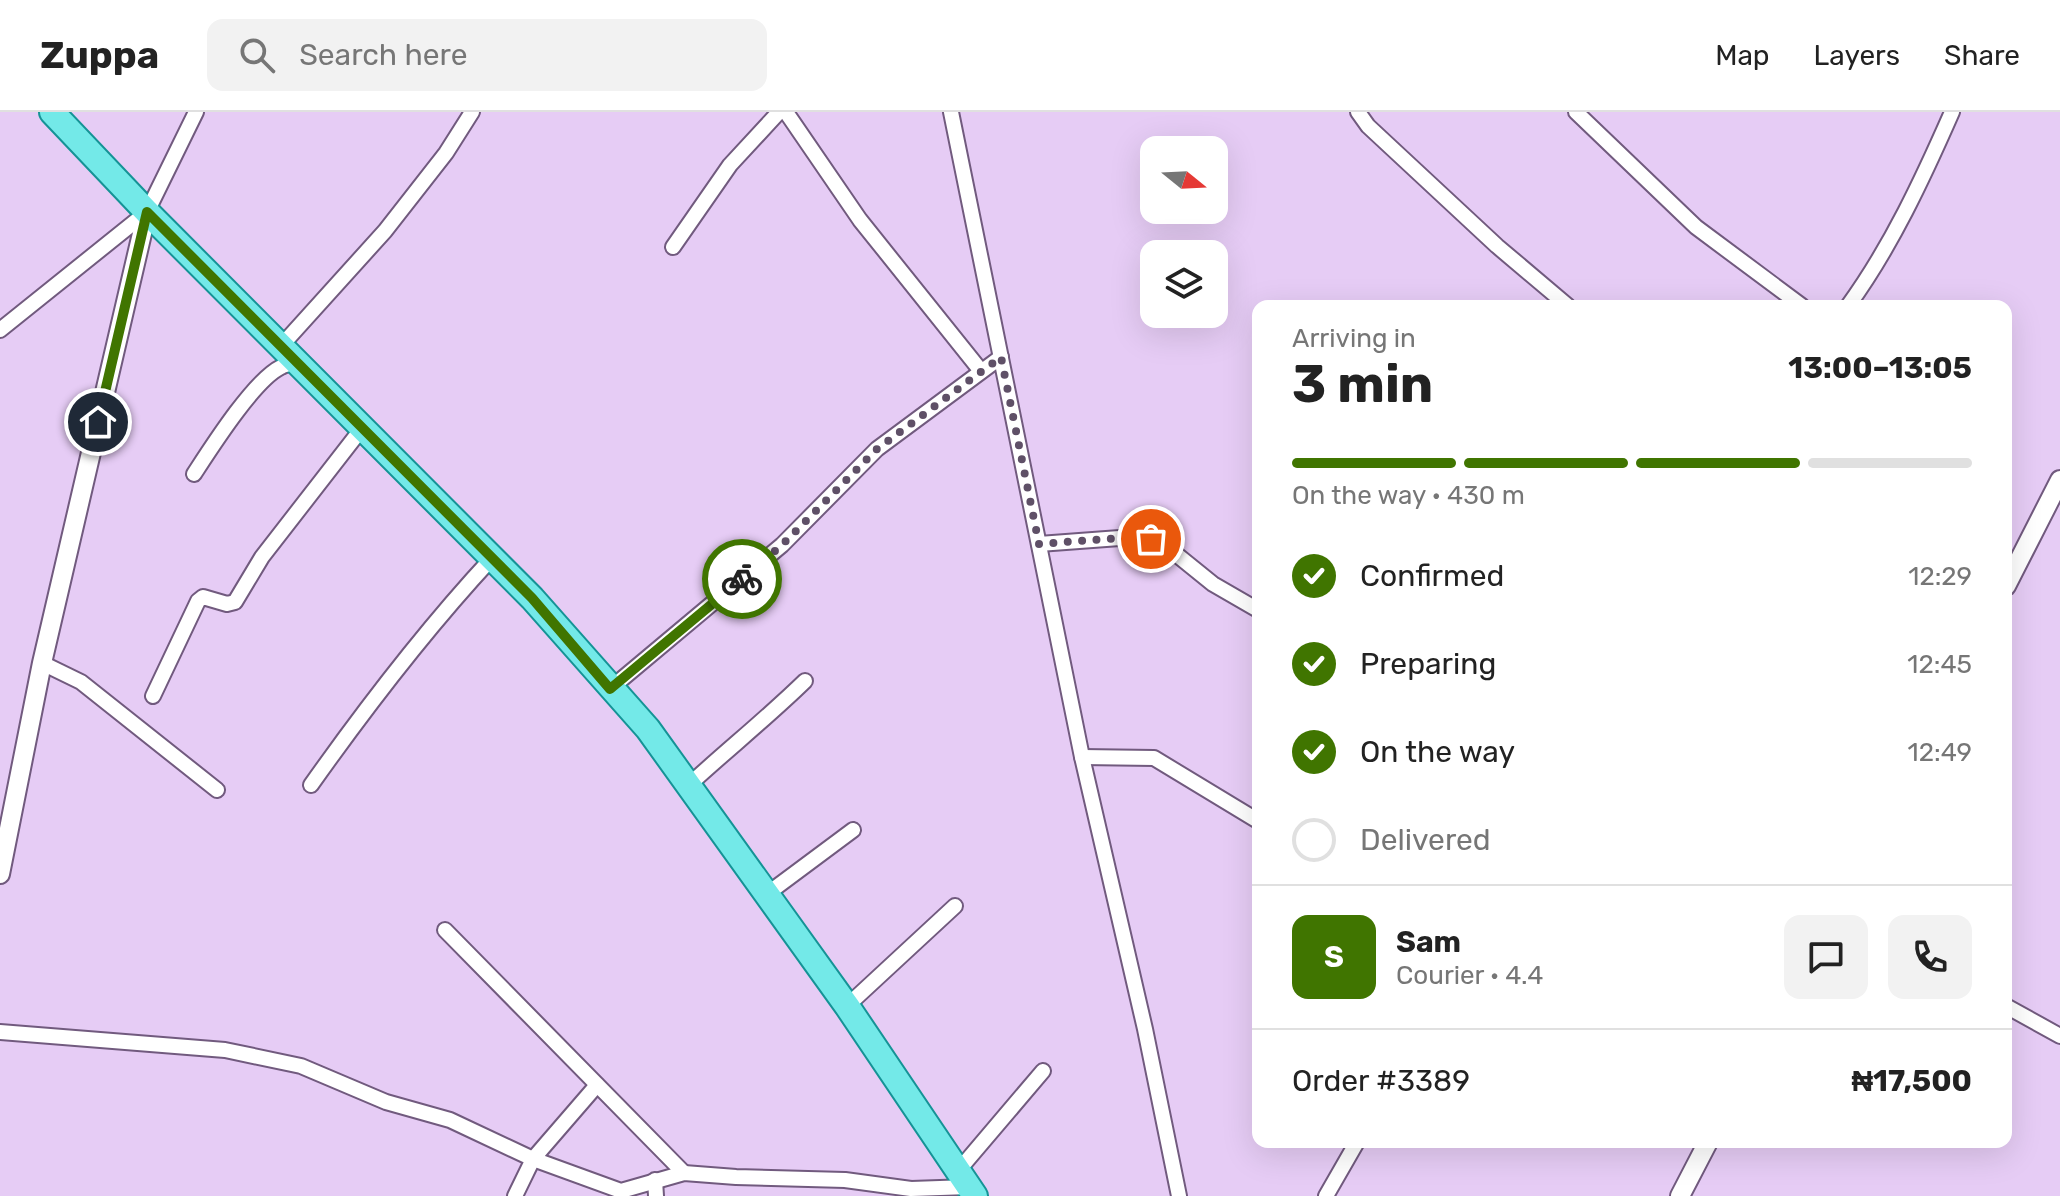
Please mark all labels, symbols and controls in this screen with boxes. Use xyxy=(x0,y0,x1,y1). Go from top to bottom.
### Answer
search box xyxy=(207,19,767,91)
text: Zuppa xyxy=(40,32,159,78)
icon: search xyxy=(235,33,279,77)
text: Search here xyxy=(299,37,467,73)
text: Map xyxy=(1715,39,1770,72)
text: Layers xyxy=(1814,39,1900,72)
text: Share xyxy=(1944,39,2020,72)
north arrow xyxy=(1140,136,1228,224)
map controls xyxy=(1140,136,1228,328)
button: layers xyxy=(1140,240,1228,328)
text: Arriving in xyxy=(1292,323,1416,354)
text: 13:00–13:05 xyxy=(1788,350,1972,386)
text: 3 min xyxy=(1292,353,1433,415)
pin xyxy=(64,388,132,456)
icon: home xyxy=(76,400,120,444)
text: On the way · 430 m xyxy=(1292,480,1525,511)
pin xyxy=(1117,505,1185,573)
icon: bag xyxy=(1129,517,1173,561)
courier xyxy=(702,539,782,619)
icon: check xyxy=(1292,554,1336,598)
icon: bike xyxy=(720,557,764,601)
text: Confirmed xyxy=(1360,558,1504,594)
text: 12:29 xyxy=(1908,561,1972,592)
icon: check xyxy=(1292,642,1336,686)
text: Preparing xyxy=(1360,646,1496,682)
text: 12:45 xyxy=(1907,649,1972,680)
icon: check xyxy=(1292,730,1336,774)
text: On the way xyxy=(1360,734,1515,770)
text: 12:49 xyxy=(1908,737,1972,768)
text: Delivered xyxy=(1360,822,1491,858)
button: chat xyxy=(1784,915,1868,999)
button: phone xyxy=(1888,915,1972,999)
text: Sam xyxy=(1396,924,1461,960)
text: S xyxy=(1324,939,1344,975)
text: Courier · 4.4 xyxy=(1396,960,1543,991)
text: Order #3389 xyxy=(1292,1063,1470,1099)
text: ₦17,500 xyxy=(1851,1063,1972,1099)

